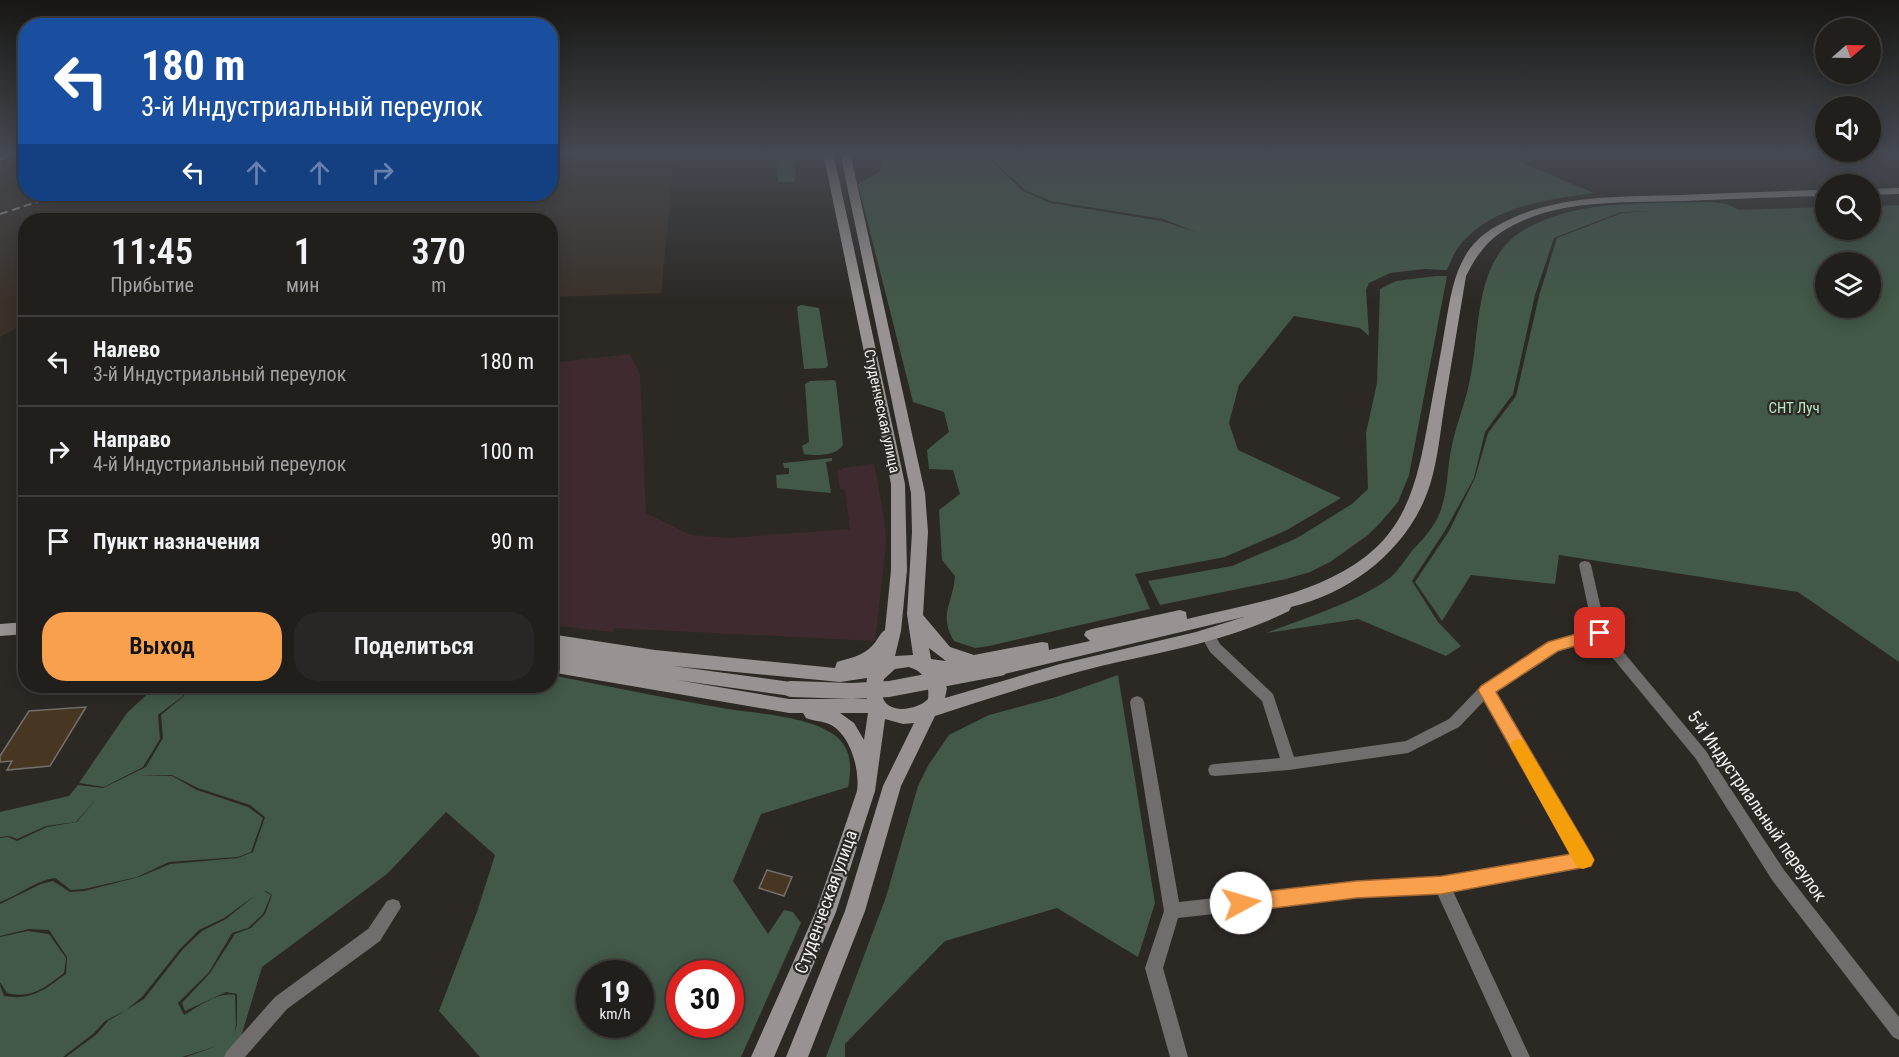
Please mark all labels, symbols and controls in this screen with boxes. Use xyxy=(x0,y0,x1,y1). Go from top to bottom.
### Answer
north arrow xyxy=(1815,18,1881,84)
map controls xyxy=(1815,18,1881,318)
text: 180 m xyxy=(141,41,246,90)
icon: left xyxy=(42,42,120,120)
text: 3-й Индустриальный переулок xyxy=(141,91,483,123)
button: sound xyxy=(1815,96,1881,162)
icon: left xyxy=(177,156,210,189)
icon: ahead xyxy=(240,156,273,189)
icon: ahead xyxy=(303,156,336,189)
icon: right xyxy=(366,156,399,189)
button: search xyxy=(1815,174,1881,240)
text: 11:45 xyxy=(111,231,193,273)
text: 1 xyxy=(294,231,312,273)
text: 370 xyxy=(412,231,466,273)
button: layers xyxy=(1815,252,1881,318)
text: Прибытие xyxy=(110,273,194,297)
text: мин xyxy=(286,273,319,297)
text: m xyxy=(431,273,446,297)
text: Налево xyxy=(93,337,160,362)
icon: left xyxy=(42,345,75,378)
street label: Студенческая улица xyxy=(860,347,904,475)
text: 180 m xyxy=(480,349,534,374)
text: 3-й Индустриальный переулок xyxy=(93,362,346,386)
park label: СНТ Луч xyxy=(1768,399,1820,417)
text: Направо xyxy=(93,427,171,452)
icon: right xyxy=(42,435,75,468)
text: 100 m xyxy=(480,439,534,464)
text: 4-й Индустриальный переулок xyxy=(93,452,346,476)
icon: arrive xyxy=(42,525,75,558)
text: Пункт назначения xyxy=(93,529,260,554)
text: 90 m xyxy=(491,529,534,554)
pin xyxy=(1574,607,1625,658)
button: Выход xyxy=(42,612,282,681)
button: Поделиться xyxy=(294,612,534,681)
icon: arrive xyxy=(1583,616,1616,649)
street label: 5-й Индустриальный переулок xyxy=(1683,706,1832,905)
street label: Студенческая улица xyxy=(790,827,861,976)
position arrow xyxy=(1209,871,1273,935)
speed limit sign: 30 xyxy=(666,960,744,1038)
text: 19 xyxy=(600,974,630,1009)
text: km/h xyxy=(600,1005,630,1023)

